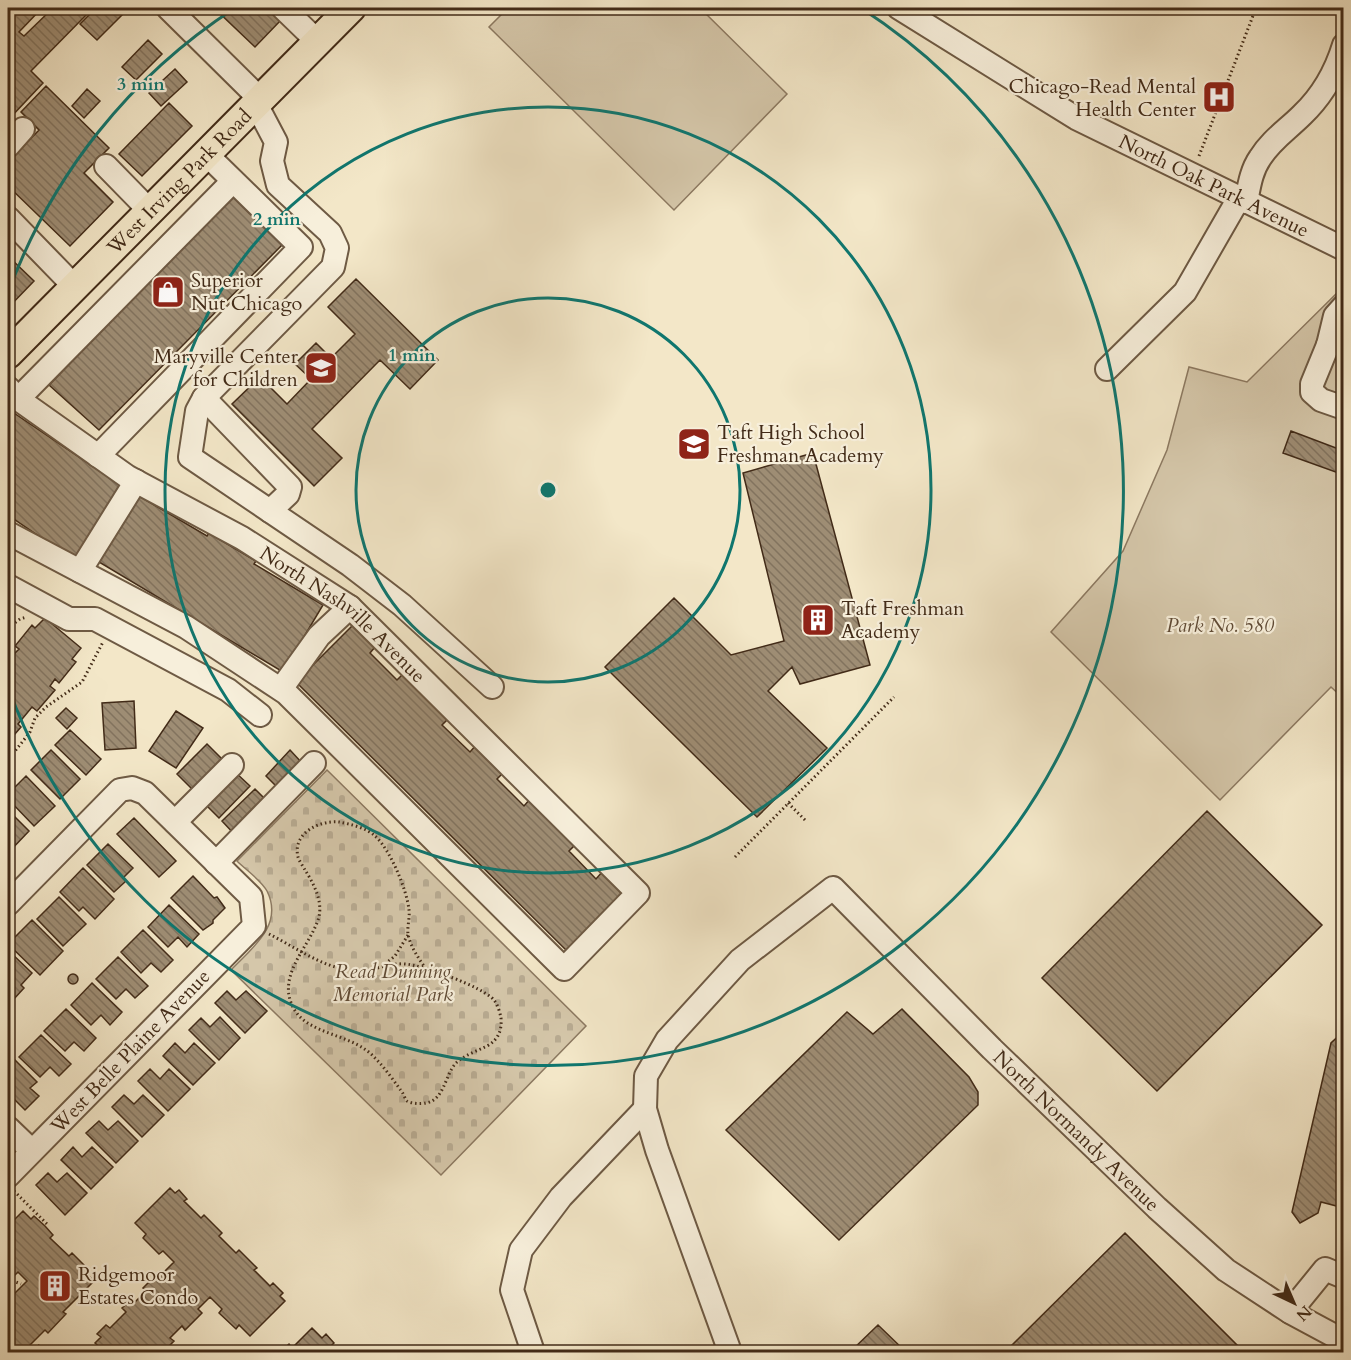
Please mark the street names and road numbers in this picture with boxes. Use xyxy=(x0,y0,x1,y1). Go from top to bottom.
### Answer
street label: West Irving Park Road xyxy=(100,103,258,261)
street label: North Oak Park Avenue xyxy=(1114,128,1313,244)
street label: North Nashville Avenue xyxy=(254,540,432,689)
street label: West Belle Plaine Avenue xyxy=(44,963,216,1140)
street label: North Normandy Avenue xyxy=(987,1044,1165,1218)

